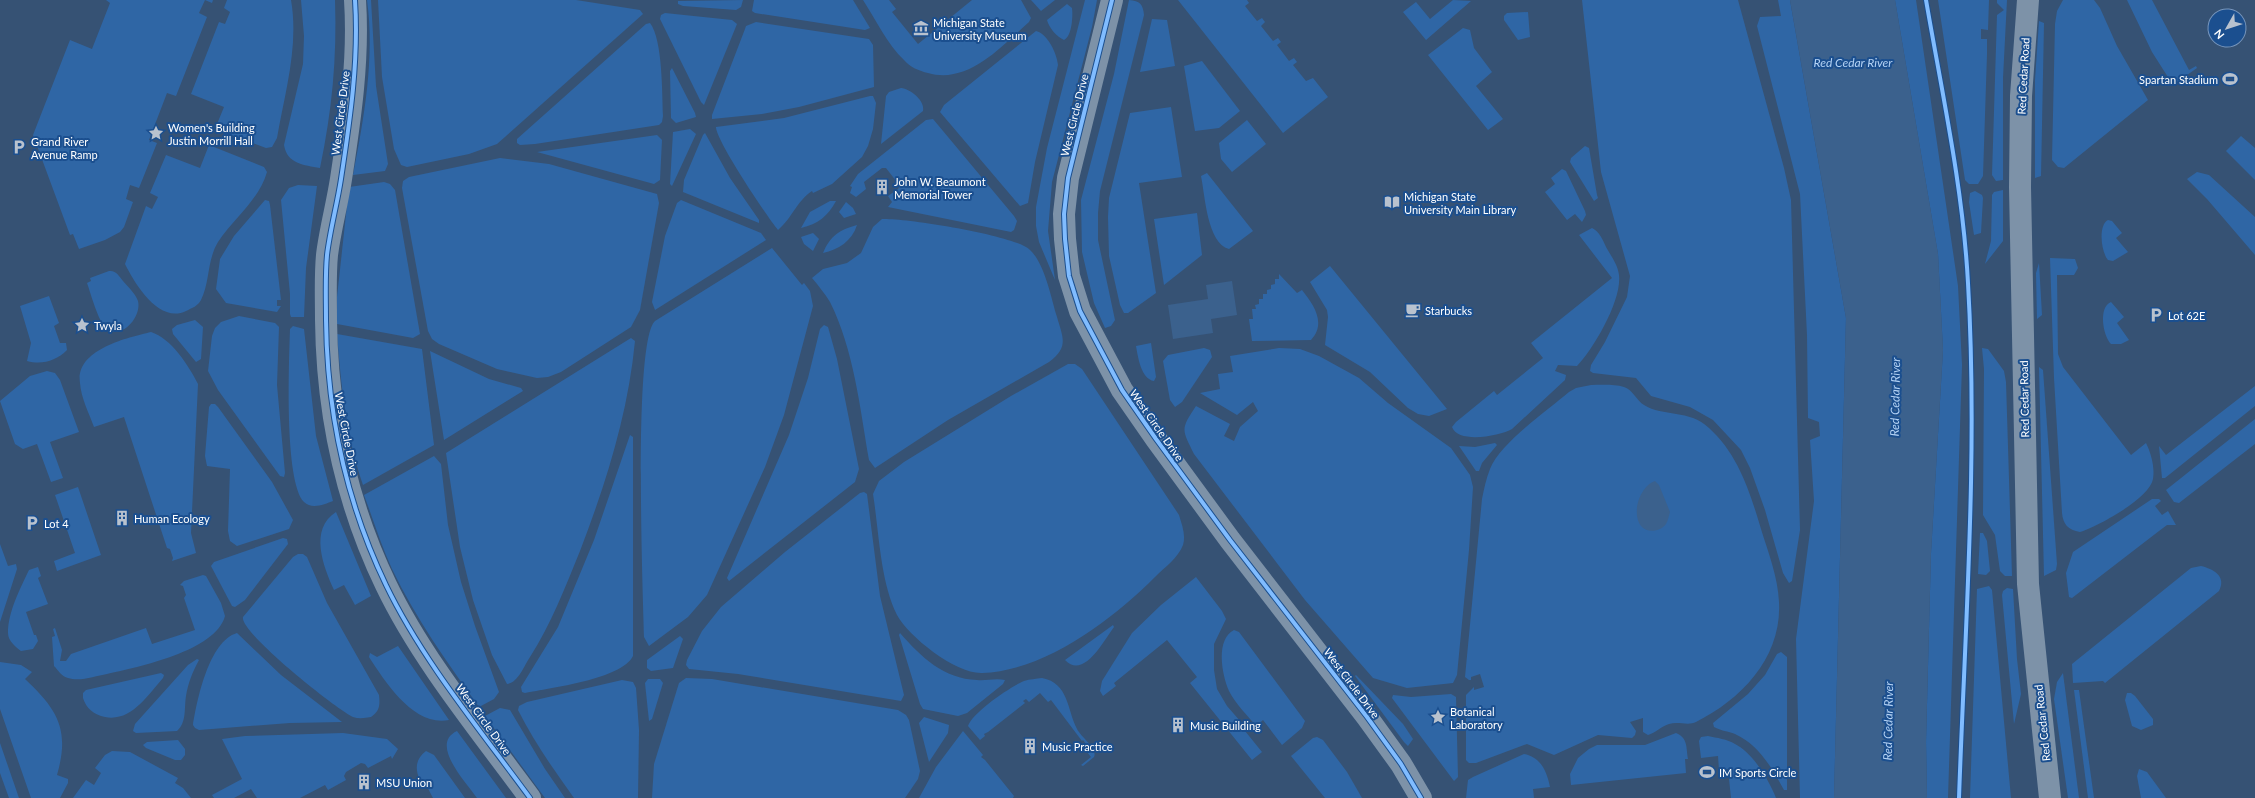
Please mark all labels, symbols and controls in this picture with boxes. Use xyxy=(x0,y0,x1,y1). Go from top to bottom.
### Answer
north arrow xyxy=(2207,8,2247,48)
place label: Michigan State University Museum xyxy=(933,16,1027,42)
museum icon: Michigan State University Museum xyxy=(912,19,930,37)
text: N xyxy=(2211,27,2227,42)
street label: Red Cedar Road xyxy=(2014,37,2032,115)
water label: Red Cedar River xyxy=(1814,55,1893,70)
street label: West Circle Drive xyxy=(328,70,352,156)
sports icon: Spartan Stadium xyxy=(2221,70,2239,88)
street label: West Circle Drive xyxy=(1057,72,1091,158)
place label: Spartan Stadium xyxy=(2139,73,2218,86)
place label: Women's Building Justin Morrill Hall xyxy=(168,121,255,147)
place icon: Women's Building Justin Morrill Hall xyxy=(147,124,165,142)
place label: Grand River Avenue Ramp xyxy=(31,135,98,161)
parking icon: Grand River Avenue Ramp xyxy=(10,138,28,156)
place label: John W. Beaumont Memorial Tower xyxy=(894,175,986,201)
building icon: John W. Beaumont Memorial Tower xyxy=(873,178,891,196)
place label: Michigan State University Main Library xyxy=(1404,190,1517,216)
library icon: Michigan State University Main Library xyxy=(1383,193,1401,211)
cafe icon: Starbucks xyxy=(1404,301,1422,319)
place label: Starbucks xyxy=(1425,304,1472,317)
parking icon: Lot 62E xyxy=(2147,306,2165,324)
place label: Lot 62E xyxy=(2168,309,2205,322)
place icon: Twyla xyxy=(73,316,91,334)
place label: Twyla xyxy=(94,319,122,332)
water label: Red Cedar River xyxy=(1887,357,1903,437)
street label: Red Cedar Road xyxy=(2017,360,2031,438)
street label: West Circle Drive xyxy=(1127,387,1187,464)
street label: West Circle Drive xyxy=(333,391,361,477)
building icon: Human Ecology xyxy=(113,509,131,527)
place label: Human Ecology xyxy=(134,512,210,525)
parking icon: Lot 4 xyxy=(23,514,41,532)
place label: Lot 4 xyxy=(44,517,69,530)
street label: West Circle Drive xyxy=(1321,645,1383,721)
street label: West Circle Drive xyxy=(454,681,514,757)
water label: Red Cedar River xyxy=(1880,681,1896,761)
street label: Red Cedar Road xyxy=(2032,684,2052,762)
place label: Botanical Laboratory xyxy=(1450,705,1503,731)
place icon: Botanical Laboratory xyxy=(1429,708,1447,726)
building icon: Music Building xyxy=(1169,716,1187,734)
place label: Music Building xyxy=(1190,719,1261,732)
building icon: Music Practice xyxy=(1021,737,1039,755)
place label: Music Practice xyxy=(1042,740,1113,753)
sports icon: IM Sports Circle xyxy=(1698,763,1716,781)
place label: IM Sports Circle xyxy=(1719,766,1797,779)
building icon: MSU Union xyxy=(355,773,373,791)
place label: MSU Union xyxy=(376,776,432,789)

